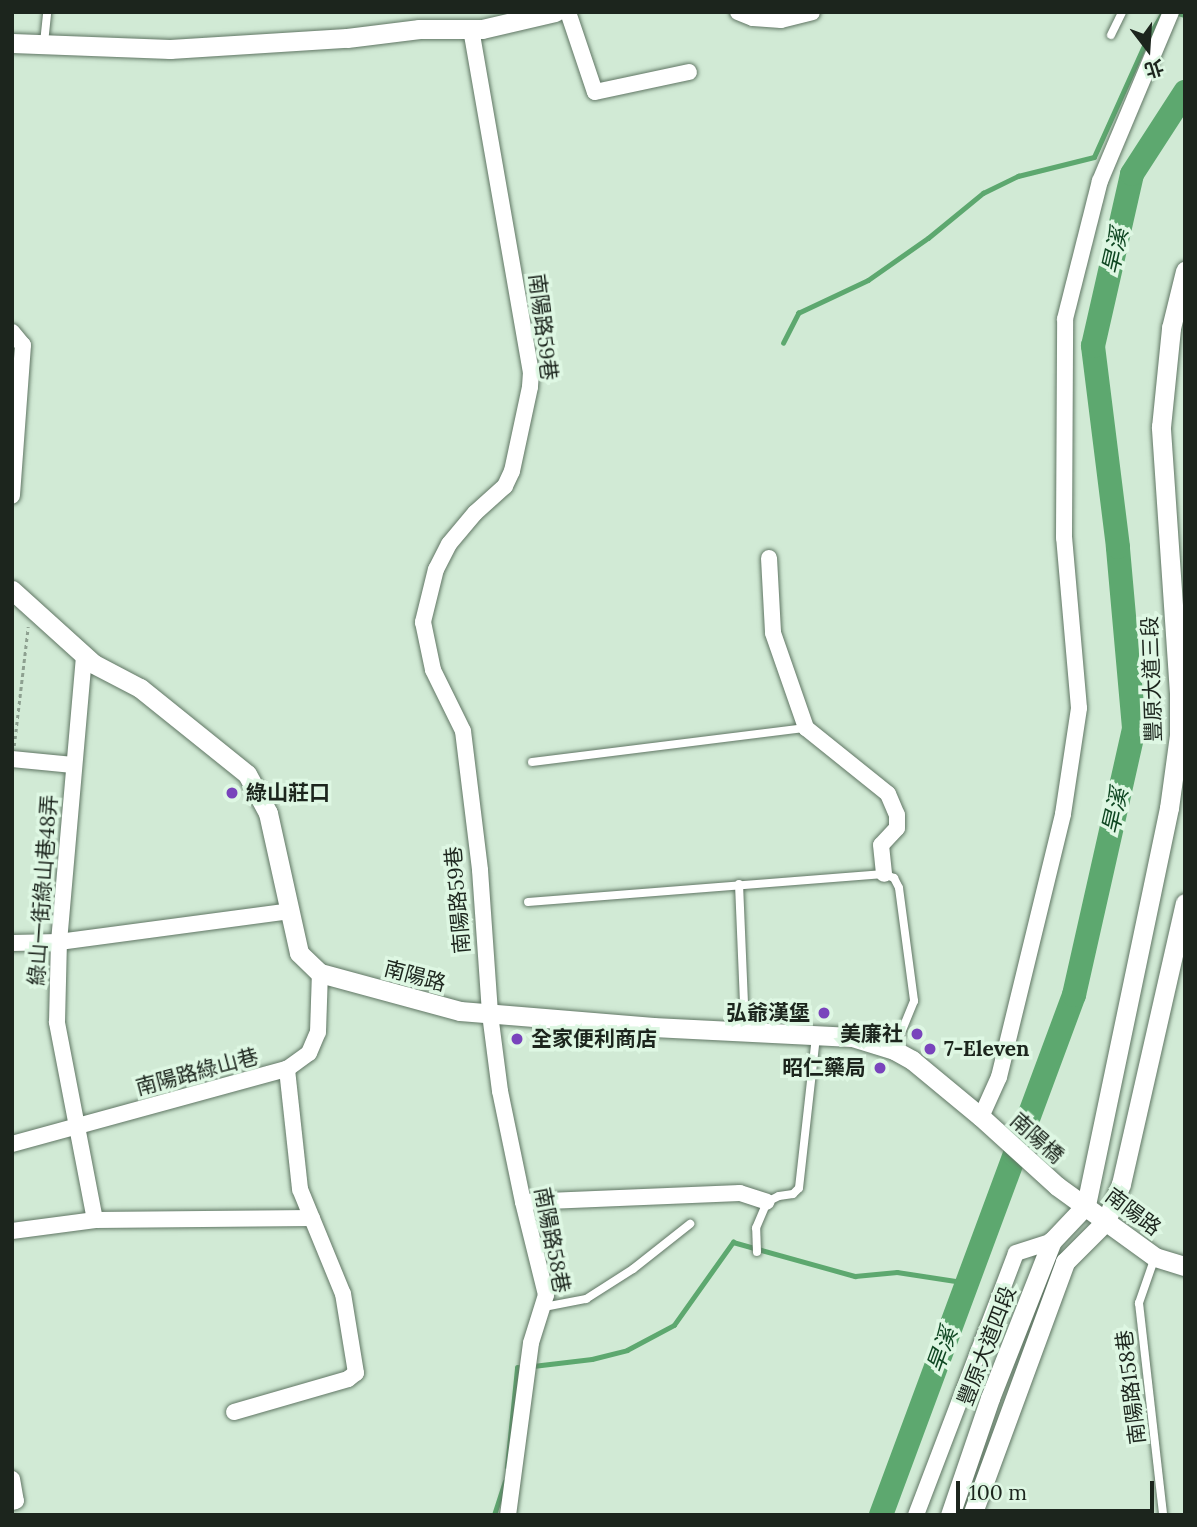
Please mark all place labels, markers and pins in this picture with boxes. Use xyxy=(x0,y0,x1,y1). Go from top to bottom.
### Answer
place label: 綠山莊口 xyxy=(246,780,330,806)
marker: 綠山莊口 xyxy=(224,785,240,801)
place label: 弘爺漢堡 xyxy=(726,1000,810,1026)
marker: 弘爺漢堡 xyxy=(816,1005,832,1021)
place label: 美廉社 xyxy=(840,1021,903,1047)
place label: 全家便利商店 xyxy=(531,1026,657,1052)
marker: 美廉社 xyxy=(909,1026,925,1042)
marker: 全家便利商店 xyxy=(509,1031,525,1047)
place label: 7-Eleven xyxy=(944,1036,1030,1062)
marker: 7-Eleven xyxy=(922,1041,938,1057)
place label: 昭仁藥局 xyxy=(782,1055,866,1081)
marker: 昭仁藥局 xyxy=(872,1060,888,1076)

